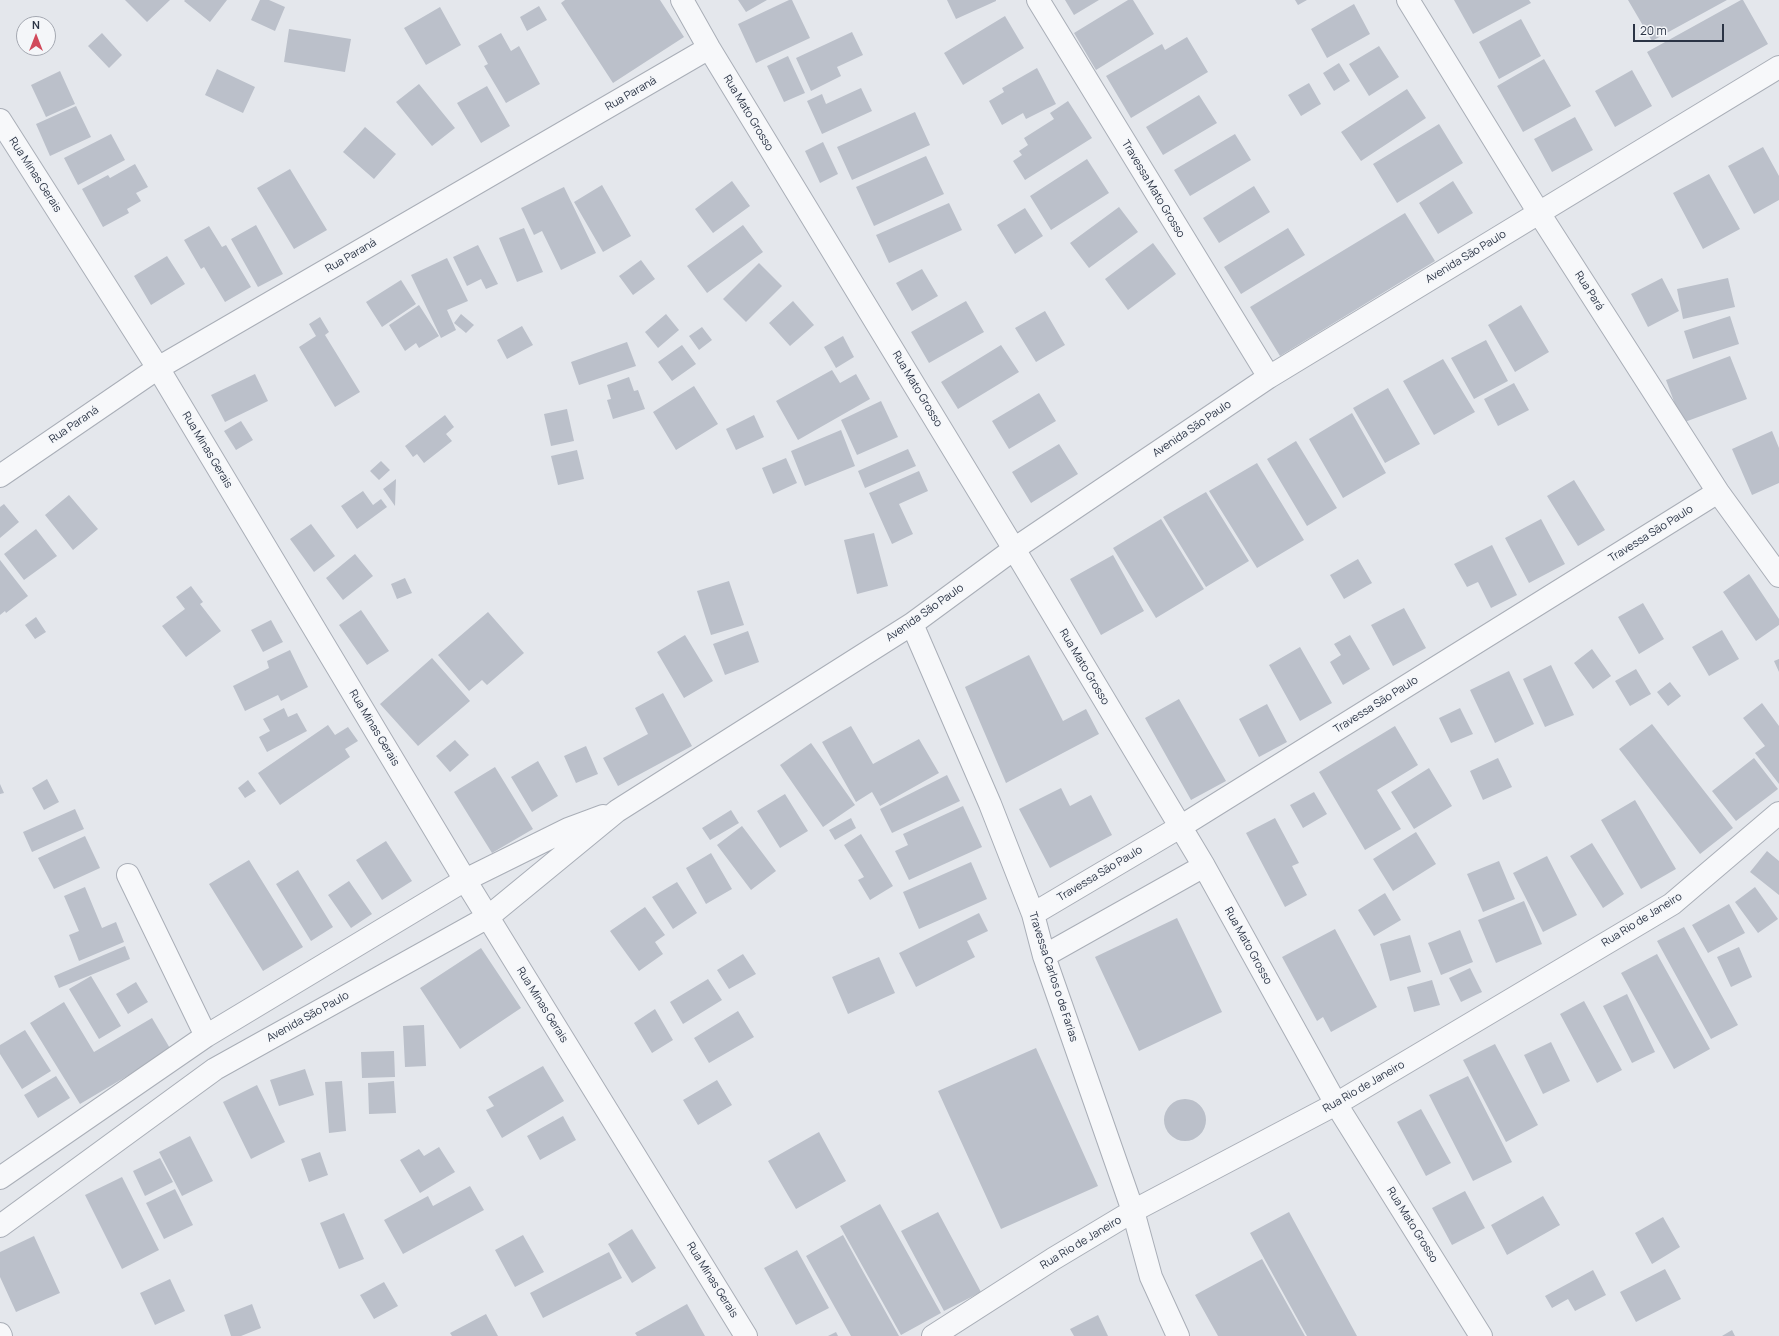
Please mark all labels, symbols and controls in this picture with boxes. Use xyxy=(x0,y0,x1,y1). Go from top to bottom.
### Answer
north arrow xyxy=(16,16,56,56)
scale bar xyxy=(1635,16,1726,42)
text: N xyxy=(32,17,40,32)
text: 20 m xyxy=(1640,22,1667,39)
street label: Rua Mato Grosso xyxy=(720,73,776,153)
street label: Rua Paraná xyxy=(603,74,659,114)
street label: Rua Minas Gerais xyxy=(6,135,64,215)
street label: Travessa Mato Grosso xyxy=(1119,138,1187,240)
street label: Avenida São Paulo xyxy=(1423,228,1509,286)
street label: Rua Paraná xyxy=(323,236,379,276)
street label: Rua Pará xyxy=(1571,269,1607,313)
street label: Rua Mato Grosso xyxy=(889,349,945,429)
street label: Avenida São Paulo xyxy=(1150,398,1234,460)
street label: Rua Paraná xyxy=(47,404,101,446)
street label: Rua Minas Gerais xyxy=(179,409,235,491)
street label: Travessa São Paulo xyxy=(1606,503,1696,565)
street label: Avenida São Paulo xyxy=(884,581,966,645)
street label: Rua Mato Grosso xyxy=(1056,627,1112,707)
street label: Travessa São Paulo xyxy=(1331,674,1421,736)
street label: Rua Minas Gerais xyxy=(346,687,402,769)
street label: Travessa São Paulo xyxy=(1055,843,1145,905)
street label: Rua Rio de Janeiro xyxy=(1599,890,1685,950)
street label: Rua Mato Grosso xyxy=(1221,905,1275,987)
street label: Travessa Carlos o de Farias xyxy=(1026,910,1080,1044)
street label: Rua Minas Gerais xyxy=(513,965,571,1045)
street label: Avenida São Paulo xyxy=(265,989,351,1045)
street label: Rua Rio de Janeiro xyxy=(1321,1058,1407,1116)
street label: Rua Mato Grosso xyxy=(1384,1185,1440,1265)
street label: Rua Rio de Janeiro xyxy=(1038,1214,1124,1272)
street label: Rua Minas Gerais xyxy=(683,1240,741,1320)

